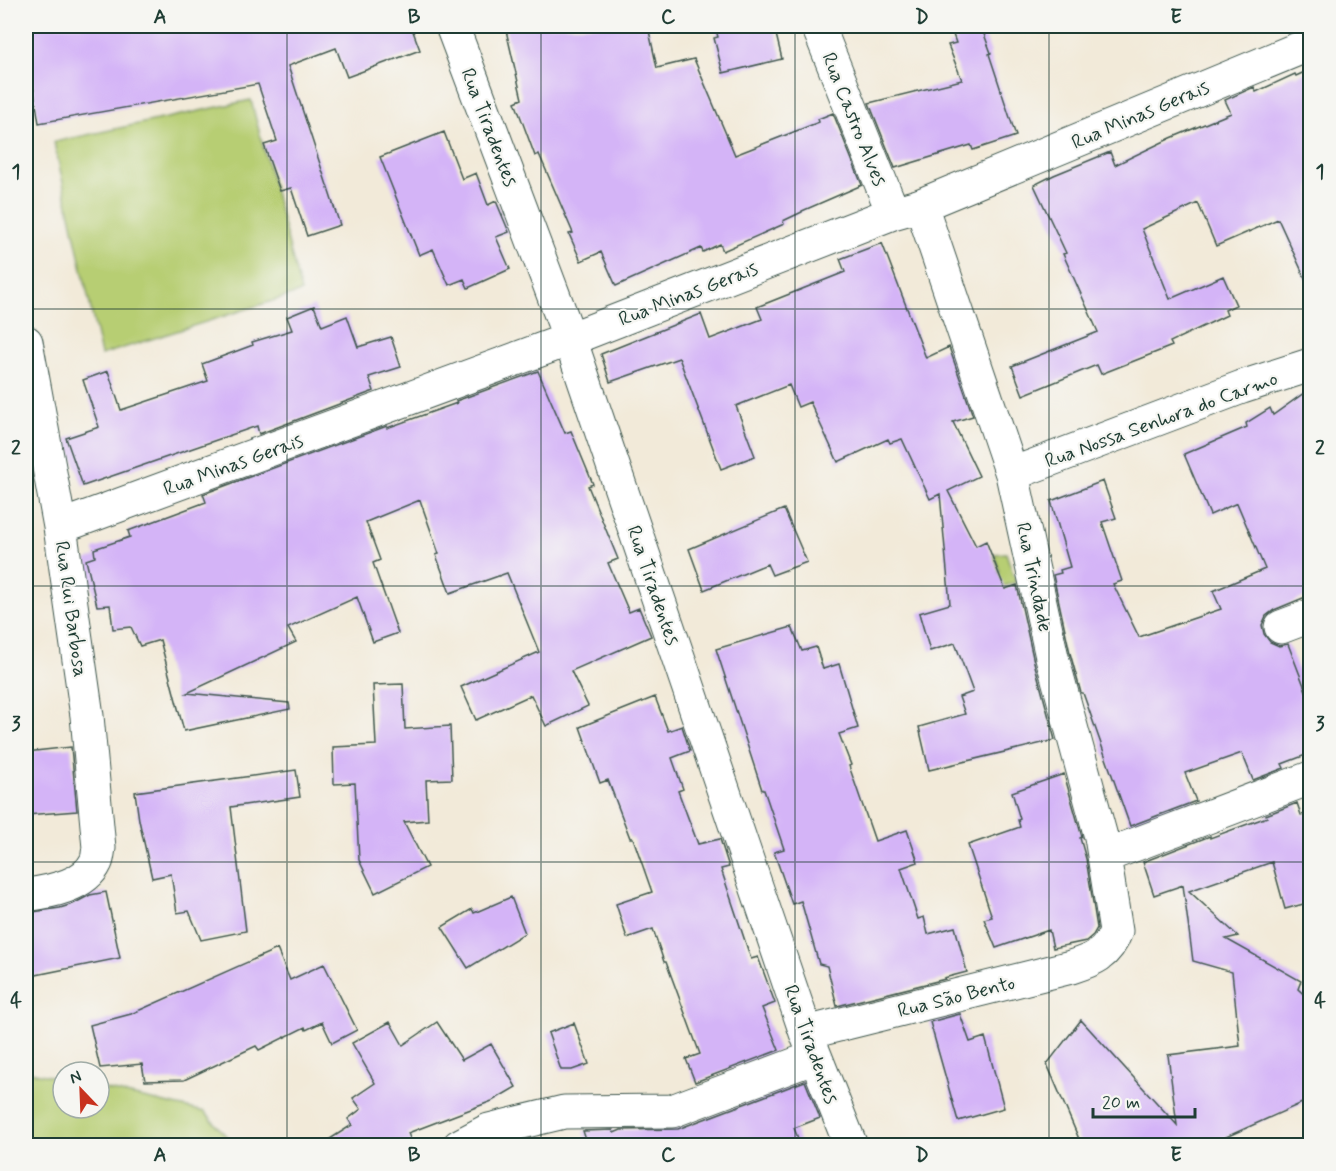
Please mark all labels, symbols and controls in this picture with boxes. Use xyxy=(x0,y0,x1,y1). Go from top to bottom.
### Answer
text: A xyxy=(153,4,167,31)
text: B xyxy=(408,4,421,31)
text: C xyxy=(661,4,676,31)
text: D xyxy=(915,4,929,31)
text: E xyxy=(1170,4,1182,31)
street label: Rua Castro Alves xyxy=(815,49,893,191)
street label: Rua Tiradentes xyxy=(454,64,524,191)
street label: Rua Minas Gerais xyxy=(1068,74,1214,157)
text: 1 xyxy=(12,159,20,186)
text: 1 xyxy=(1316,159,1324,186)
street label: Rua Minas Gerais xyxy=(615,255,762,333)
street label: Rua Nossa Senhora do Carmo xyxy=(1041,366,1282,475)
street label: Rua Minas Gerais xyxy=(160,428,307,503)
text: 2 xyxy=(11,435,21,462)
text: 2 xyxy=(1315,435,1325,462)
street label: Rua Trindade xyxy=(1009,520,1058,635)
street label: Rua Tiradentes xyxy=(619,522,686,649)
street label: Rua Rui Barbosa xyxy=(48,539,93,679)
text: 3 xyxy=(11,711,21,738)
text: 3 xyxy=(1315,711,1325,738)
street label: Rua São Bento xyxy=(895,970,1018,1025)
street label: Rua Tiradentes xyxy=(777,981,845,1108)
text: 4 xyxy=(10,988,22,1015)
text: 4 xyxy=(1314,988,1326,1015)
north arrow xyxy=(51,1060,111,1120)
text: N xyxy=(67,1066,85,1089)
scale bar xyxy=(1093,1081,1195,1119)
text: 20 m xyxy=(1102,1091,1140,1115)
text: A xyxy=(153,1142,167,1169)
text: B xyxy=(408,1142,421,1169)
text: C xyxy=(661,1142,676,1169)
text: D xyxy=(915,1142,929,1169)
text: E xyxy=(1170,1142,1182,1169)

